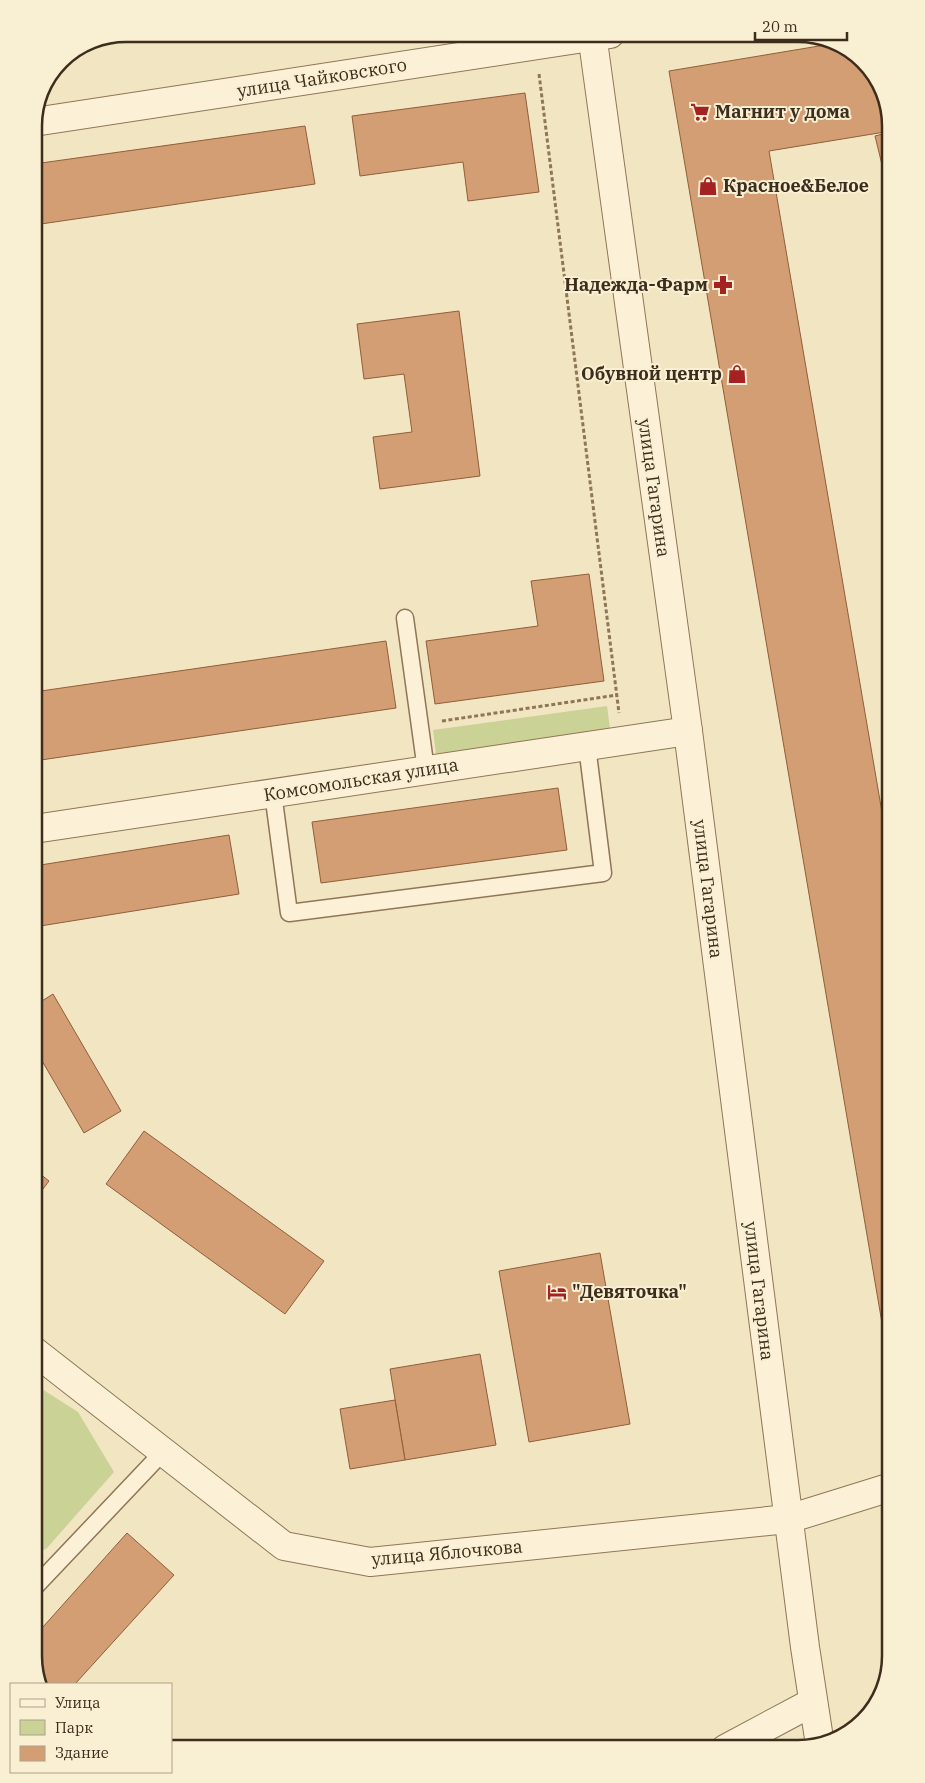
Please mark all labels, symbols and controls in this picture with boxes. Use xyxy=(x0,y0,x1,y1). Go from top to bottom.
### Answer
scale bar xyxy=(755,10,848,42)
text: 20 m xyxy=(762,17,798,36)
street label: улица Чайковского xyxy=(236,53,408,102)
place label: Магнит у дома xyxy=(715,100,850,123)
supermarket icon: Магнит у дома xyxy=(689,101,711,123)
place label: Красное&Белое xyxy=(723,174,869,197)
shop icon: Красное&Белое xyxy=(697,175,719,197)
place label: Надежда-Фарм xyxy=(564,273,708,296)
pharmacy icon: Надежда-Фарм xyxy=(712,274,734,296)
place label: Обувной центр xyxy=(581,362,722,385)
shop icon: Обувной центр xyxy=(726,363,748,385)
street label: улица Гагарина xyxy=(633,417,676,559)
street label: Комсомольская улица xyxy=(262,753,460,806)
street label: улица Гагарина xyxy=(689,818,728,960)
street label: улица Гагарина xyxy=(740,1220,779,1362)
place label: "Девяточка" xyxy=(572,1280,687,1303)
hotel icon: "Девяточка" xyxy=(546,1281,568,1303)
street label: улица Яблочкова xyxy=(370,1534,524,1571)
legend xyxy=(10,1683,172,1773)
text: Улица xyxy=(55,1693,100,1712)
text: Парк xyxy=(55,1718,93,1737)
text: Здание xyxy=(55,1743,109,1762)

